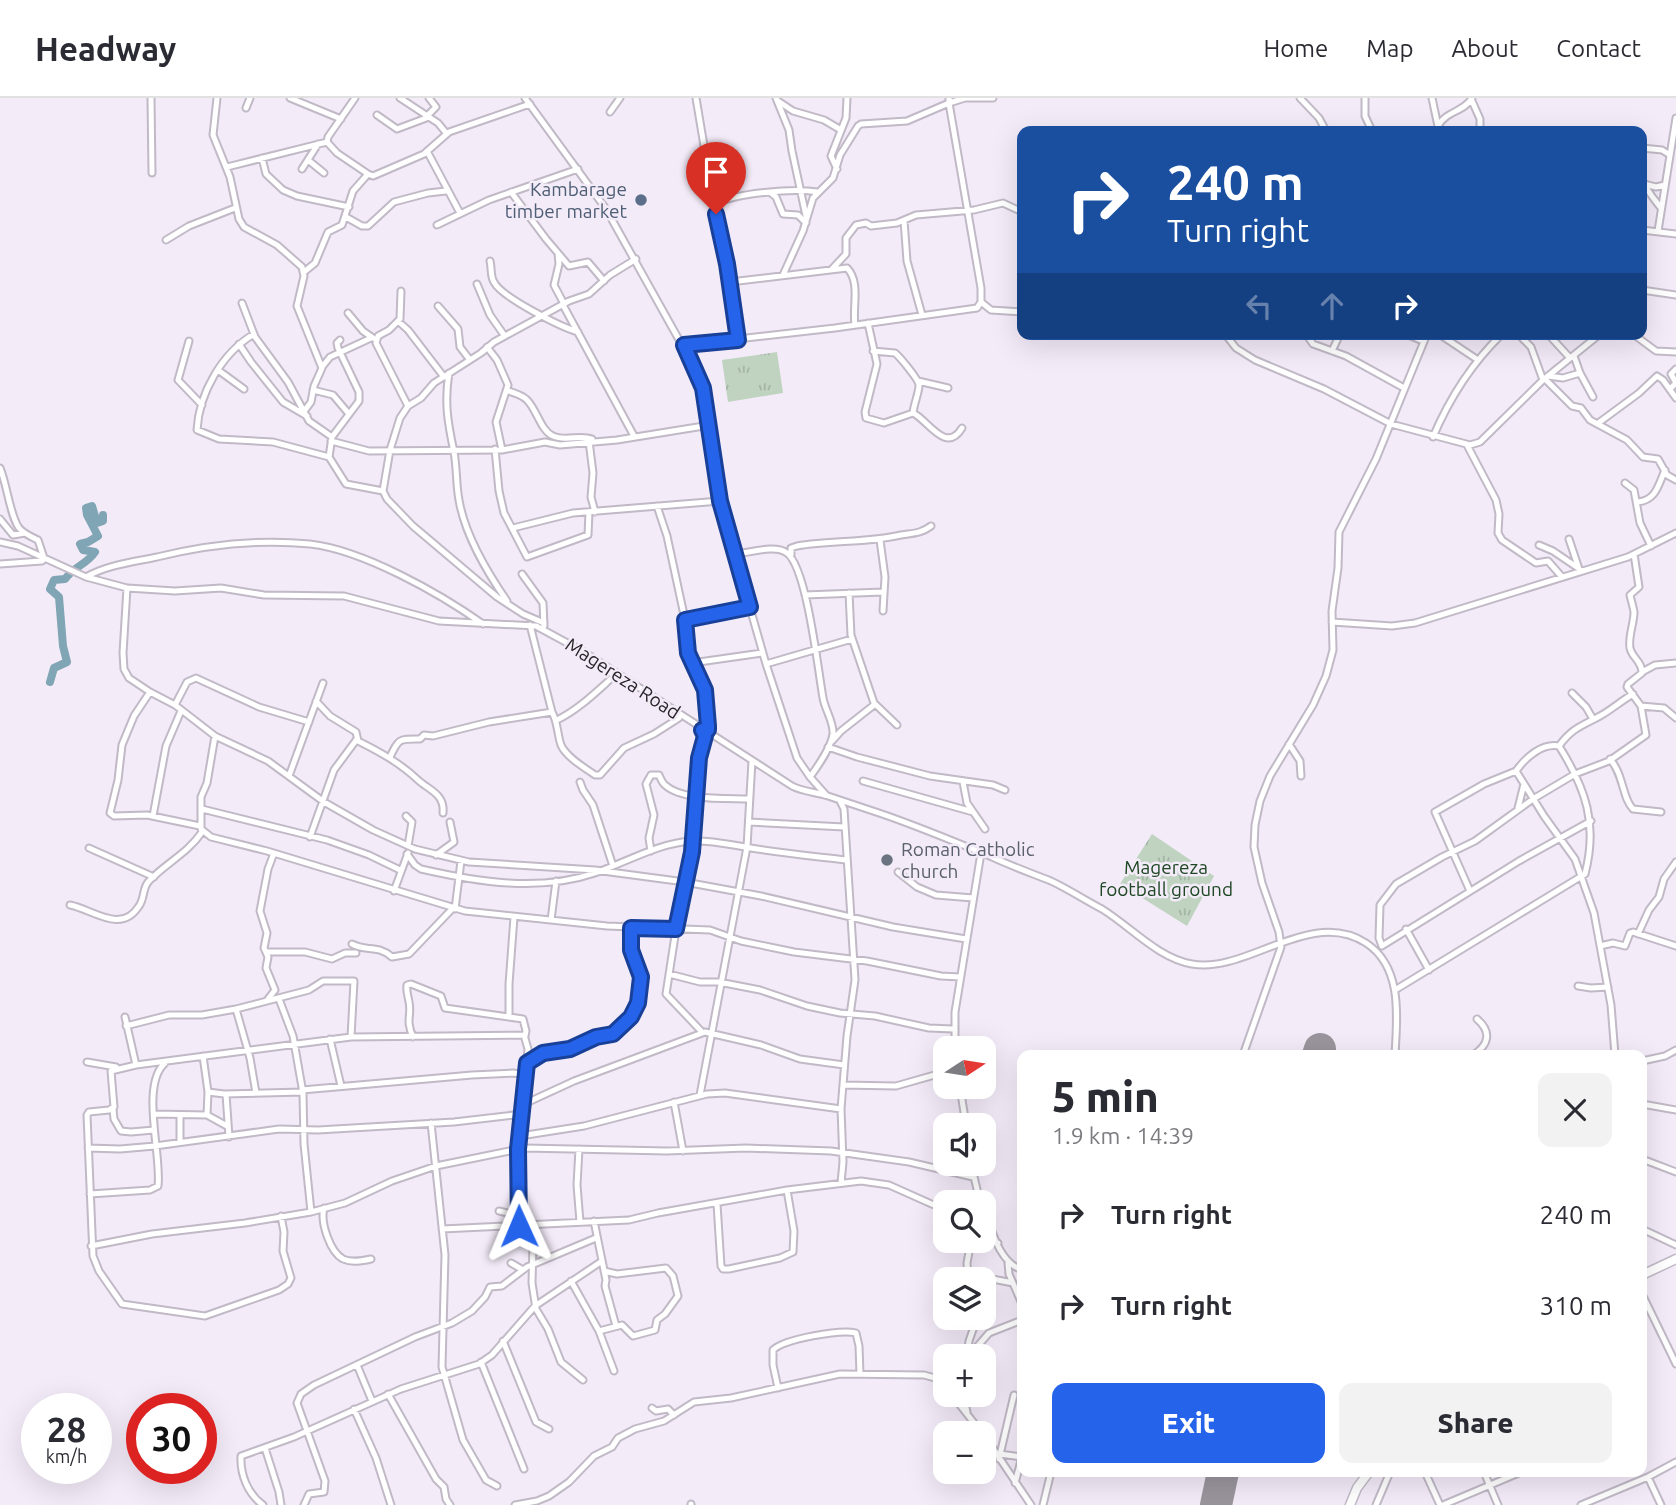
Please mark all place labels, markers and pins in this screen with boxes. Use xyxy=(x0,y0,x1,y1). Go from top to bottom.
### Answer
pin xyxy=(686,142,746,214)
place label: Kambarage timber market xyxy=(505,178,628,222)
marker: Kambarage timber market xyxy=(633,192,649,208)
place label: Roman Catholic church xyxy=(901,838,1035,882)
marker: Roman Catholic church xyxy=(879,852,895,868)

